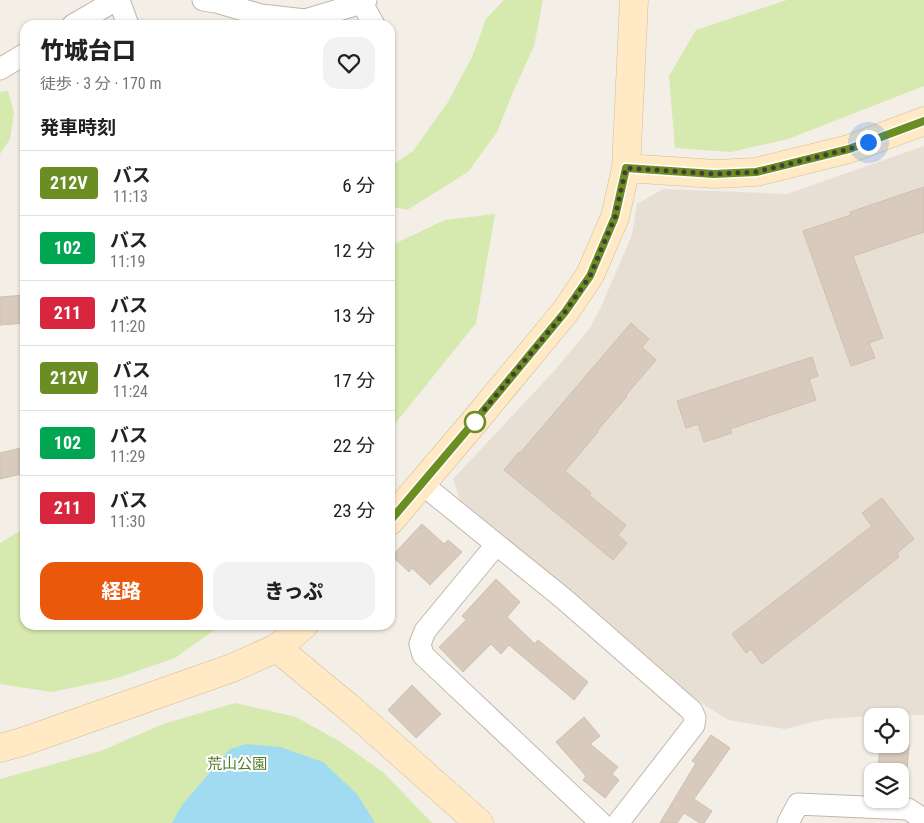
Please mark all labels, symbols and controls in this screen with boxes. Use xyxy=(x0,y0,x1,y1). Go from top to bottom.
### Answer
text: 竹城台口 xyxy=(40,37,136,65)
button: heart xyxy=(323,37,375,89)
text: 徒歩 · 3 分 · 170 m xyxy=(40,74,161,93)
text: 発車時刻 xyxy=(40,116,116,139)
your location xyxy=(856,130,881,155)
text: バス xyxy=(113,164,151,187)
text: 212V xyxy=(50,172,88,193)
text: 6 分 xyxy=(342,174,375,197)
text: 11:13 xyxy=(113,187,148,206)
text: バス xyxy=(110,229,148,252)
text: 102 xyxy=(54,237,81,258)
text: 12 分 xyxy=(333,239,375,262)
text: 11:19 xyxy=(110,252,145,271)
text: バス xyxy=(110,294,148,317)
text: 211 xyxy=(54,302,81,323)
text: 13 分 xyxy=(333,304,375,327)
text: 11:20 xyxy=(110,317,145,336)
text: バス xyxy=(113,359,151,382)
text: 212V xyxy=(50,367,88,388)
text: 17 分 xyxy=(333,369,375,392)
text: 11:24 xyxy=(113,382,148,401)
unlabelled marker xyxy=(464,411,486,433)
text: バス xyxy=(110,424,148,447)
text: 102 xyxy=(54,432,81,453)
text: 22 分 xyxy=(333,434,375,457)
text: 11:29 xyxy=(110,447,145,466)
text: バス xyxy=(110,489,148,512)
text: 211 xyxy=(54,497,81,518)
text: 23 分 xyxy=(333,499,375,522)
text: 11:30 xyxy=(110,512,145,531)
button: 経路 xyxy=(40,562,203,620)
button: きっぷ xyxy=(213,562,375,620)
map controls xyxy=(864,708,909,808)
button: locate xyxy=(864,708,909,753)
park label: 荒山公園 xyxy=(207,755,267,773)
button: layers xyxy=(864,763,909,808)

